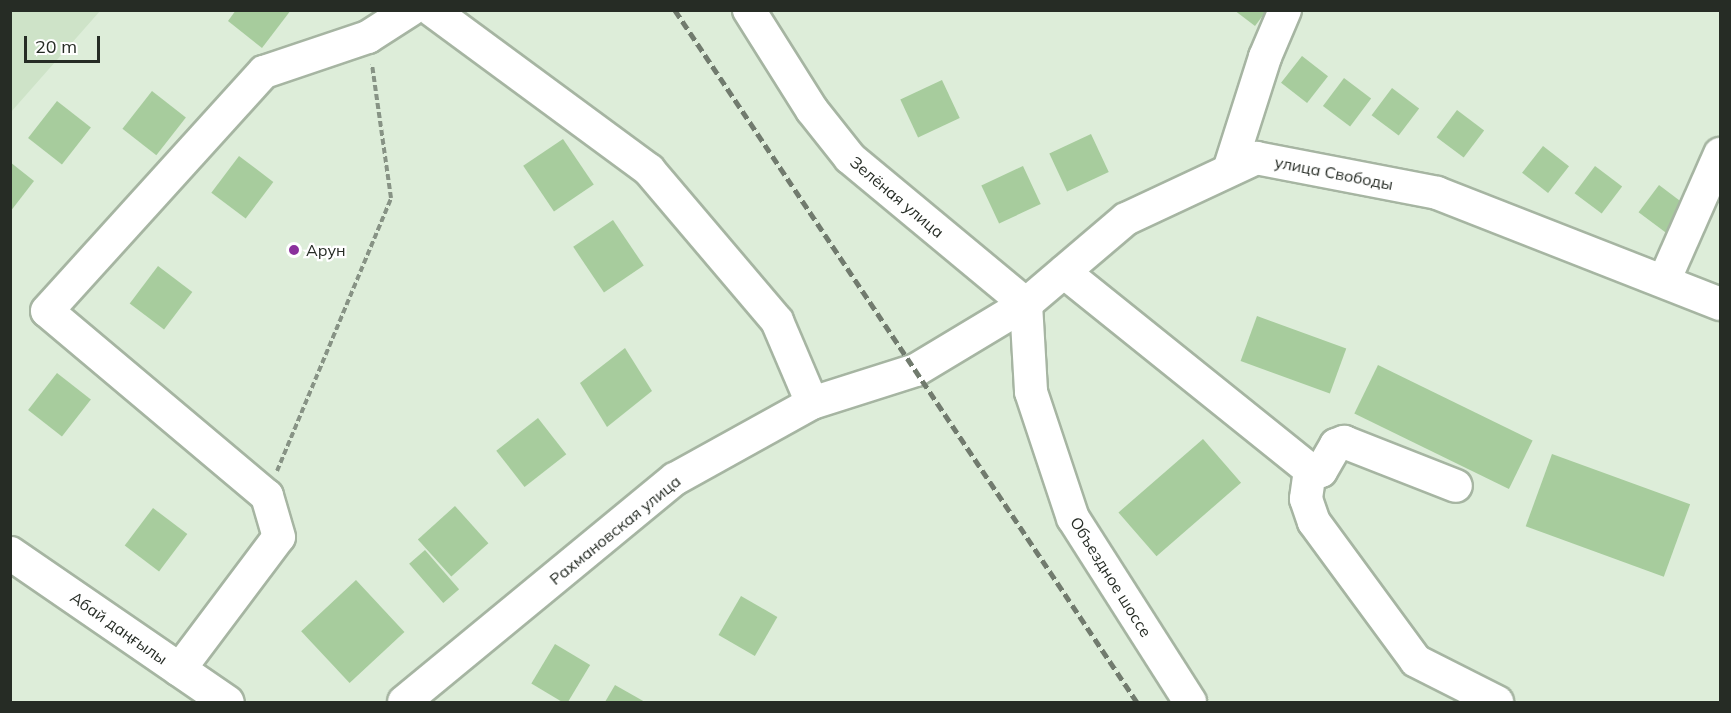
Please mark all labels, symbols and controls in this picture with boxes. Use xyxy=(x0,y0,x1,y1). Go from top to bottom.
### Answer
scale bar xyxy=(27,24,104,62)
text: 20 m xyxy=(35,35,77,58)
street label: Зелёная улица xyxy=(846,152,948,242)
street label: улица Свободы xyxy=(1273,152,1395,194)
place label: Арун xyxy=(306,240,346,260)
marker: Арун xyxy=(287,243,301,257)
street label: Рахмановская улица xyxy=(546,471,684,589)
street label: Объездное шоссе xyxy=(1066,513,1156,641)
street label: Абай даңғылы xyxy=(67,587,171,669)

